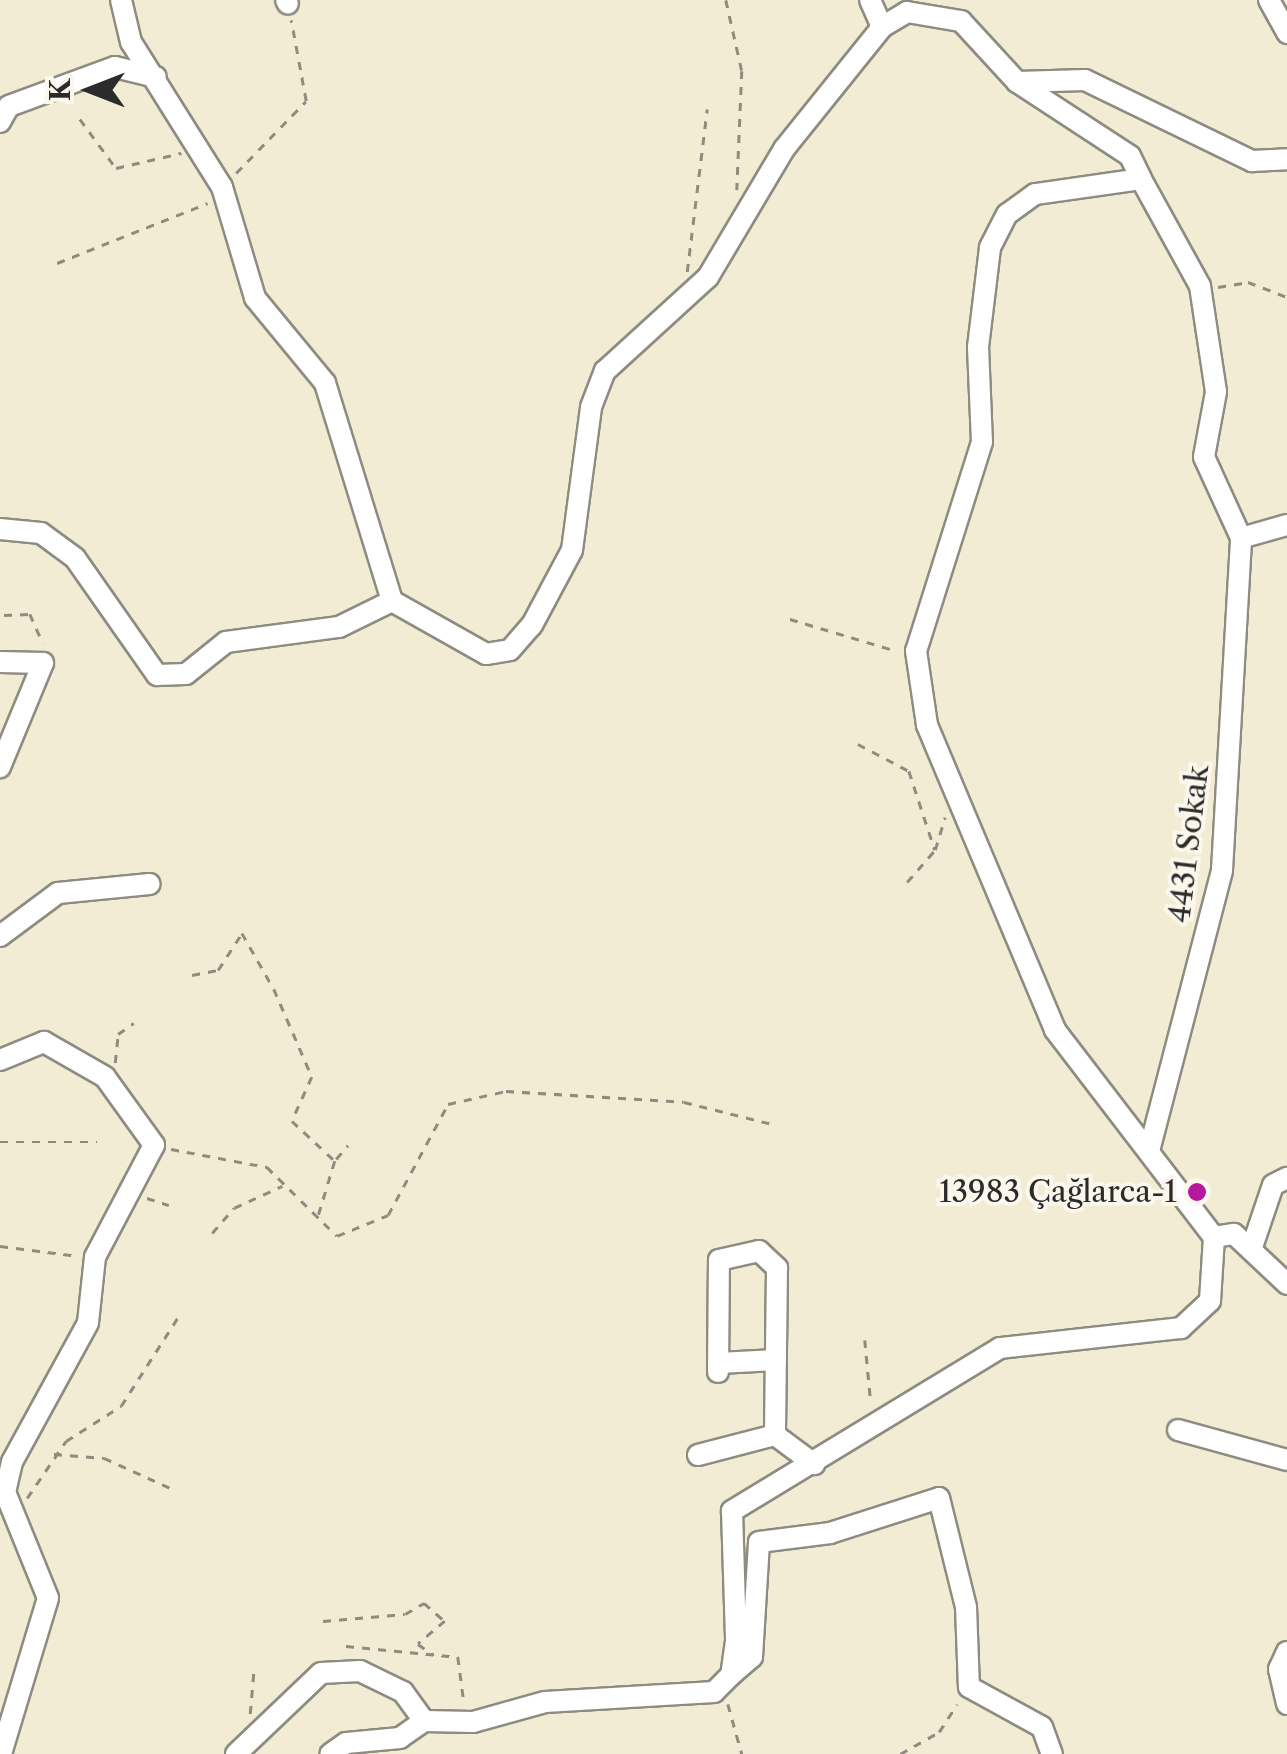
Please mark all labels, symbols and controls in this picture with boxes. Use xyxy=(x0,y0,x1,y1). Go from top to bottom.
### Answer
north arrow xyxy=(40,40,140,140)
text: K xyxy=(43,79,77,101)
street label: 4431 Sokak xyxy=(1162,763,1216,925)
place label: 13983 Çağlarca-1 xyxy=(939,1174,1177,1210)
marker: 13983 Çağlarca-1 xyxy=(1186,1181,1208,1203)

